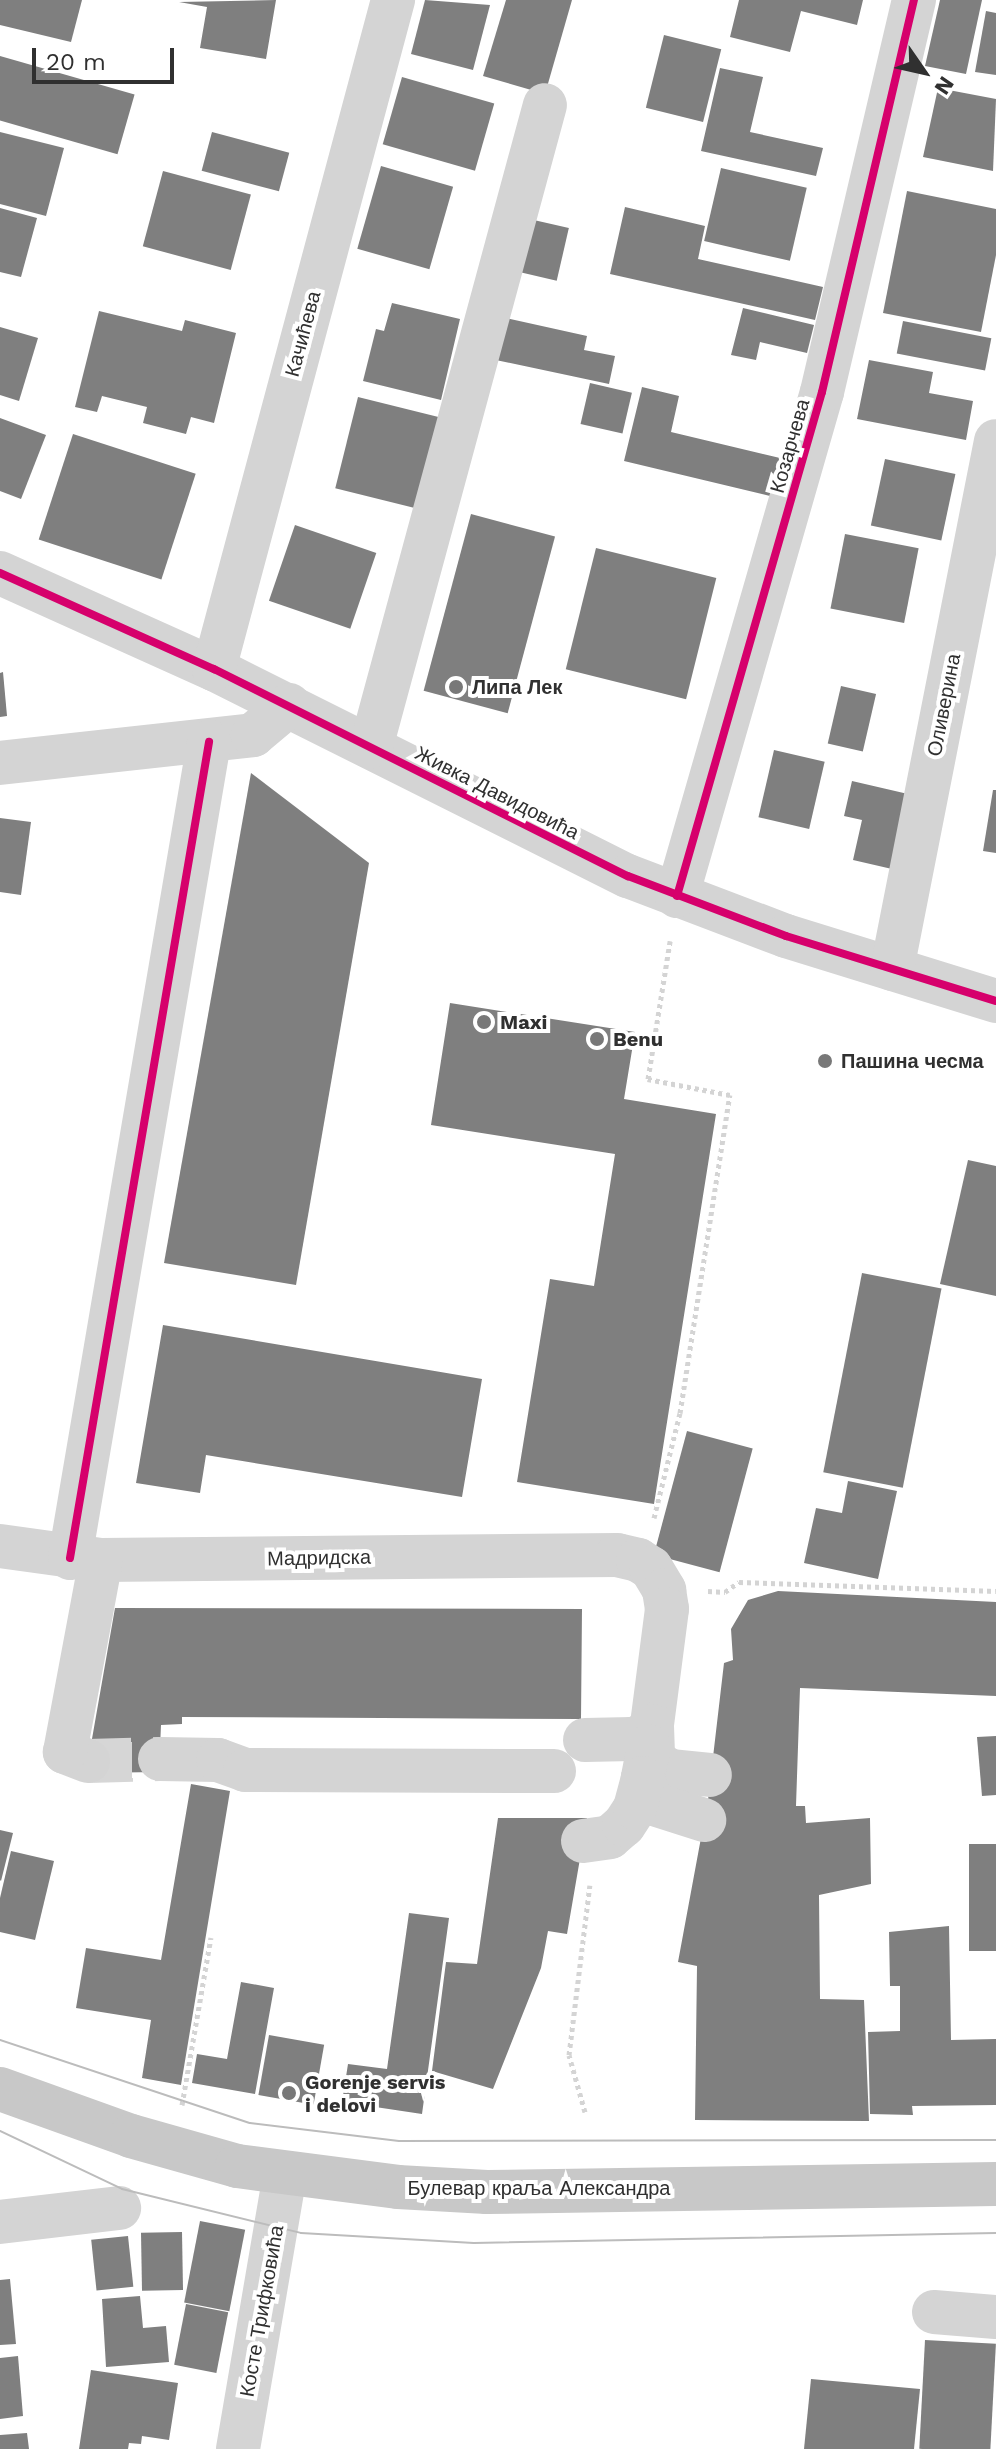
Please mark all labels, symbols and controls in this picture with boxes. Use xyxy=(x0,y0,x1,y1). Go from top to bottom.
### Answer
scale bar xyxy=(36,32,178,82)
north arrow xyxy=(884,32,964,112)
text: 20 m xyxy=(46,48,106,76)
text: N xyxy=(929,72,959,99)
street label: Качићева xyxy=(280,289,326,379)
street label: Козарчева xyxy=(765,396,815,496)
street label: Оливерина xyxy=(922,652,966,758)
place label: Липа Лек xyxy=(472,675,562,699)
marker: Липа Лек xyxy=(447,678,465,696)
street label: Живка Давидовића xyxy=(411,741,583,845)
place label: Maxi xyxy=(500,1010,547,1034)
marker: Maxi xyxy=(475,1013,493,1031)
place label: Benu xyxy=(613,1027,663,1051)
marker: Benu xyxy=(588,1030,606,1048)
place label: Пашина чесма xyxy=(841,1049,984,1073)
marker: Пашина чесма xyxy=(816,1052,834,1070)
street label: Мадридска xyxy=(267,1545,371,1571)
place label: Gorenje servis i delovi xyxy=(305,2070,445,2117)
marker: Gorenje servis i delovi xyxy=(280,2084,298,2102)
street label: Булевар краља Александра xyxy=(408,2176,670,2200)
street label: Косте Трифковића xyxy=(235,2223,289,2399)

